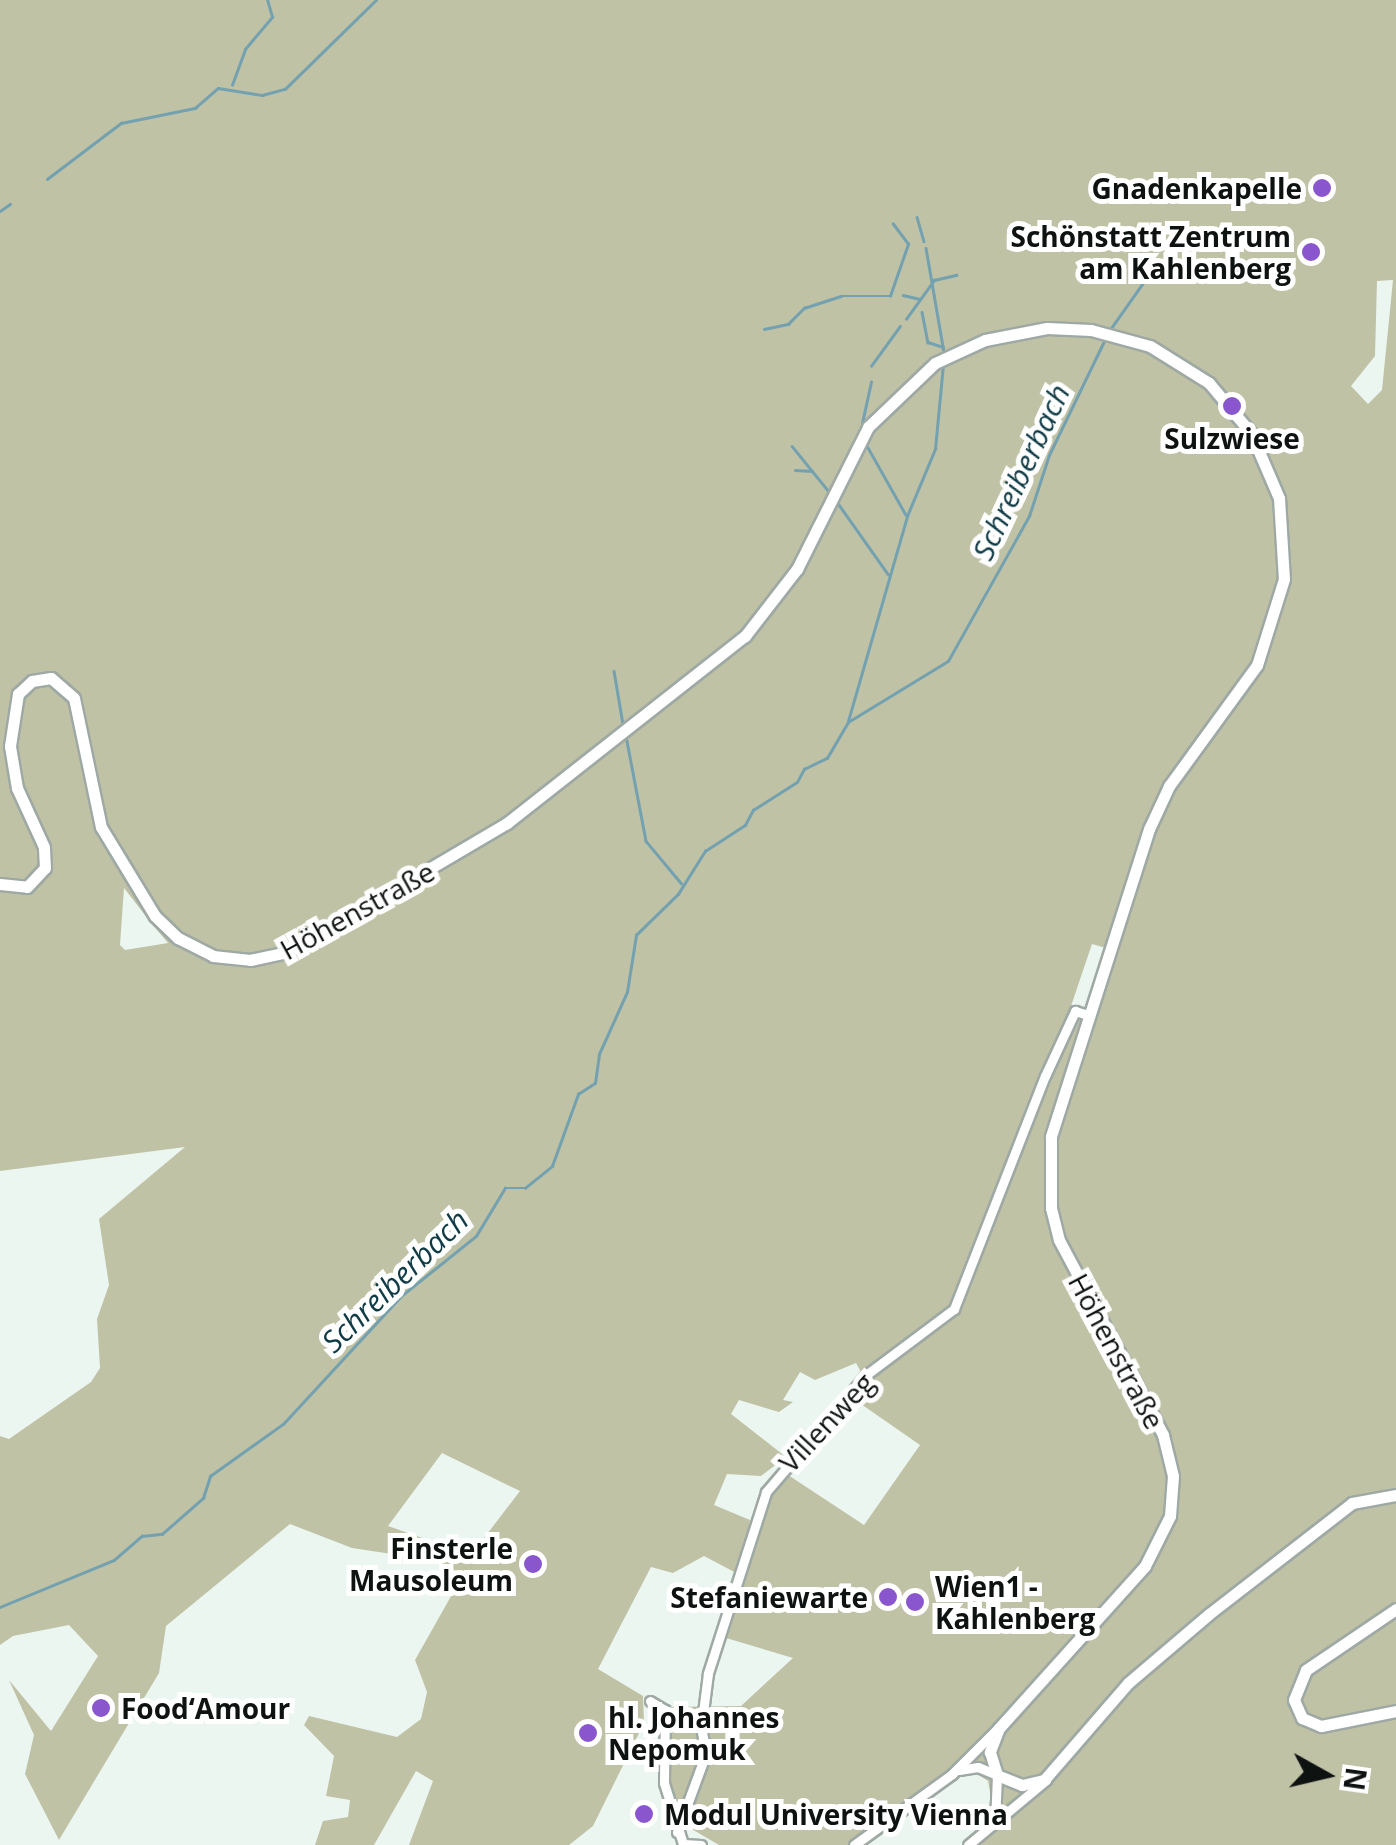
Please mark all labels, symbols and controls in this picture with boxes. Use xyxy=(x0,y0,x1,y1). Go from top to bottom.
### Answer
place label: Gnadenkapelle xyxy=(1092,171,1302,205)
marker: Gnadenkapelle xyxy=(1311,177,1333,199)
place label: Schönstatt Zentrum am Kahlenberg xyxy=(1011,219,1291,285)
marker: Schönstatt Zentrum am Kahlenberg xyxy=(1300,241,1322,263)
water label: Schreiberbach xyxy=(965,378,1077,566)
marker: Sulzwiese xyxy=(1221,395,1243,417)
place label: Sulzwiese xyxy=(1164,421,1300,455)
street label: Höhenstraße xyxy=(274,854,440,966)
water label: Schreiberbach xyxy=(314,1202,476,1360)
street label: Höhenstraße xyxy=(1062,1268,1172,1434)
street label: Villenweg xyxy=(772,1365,880,1479)
place label: Finsterle Mausoleum xyxy=(349,1531,513,1597)
marker: Finsterle Mausoleum xyxy=(522,1553,544,1575)
place label: Wien1 - Kahlenberg xyxy=(935,1569,1095,1635)
place label: Stefaniewarte xyxy=(670,1580,868,1614)
marker: Stefaniewarte xyxy=(877,1586,899,1608)
marker: Wien1 - Kahlenberg xyxy=(904,1591,926,1613)
place label: Food‘Amour xyxy=(121,1691,290,1725)
marker: Food‘Amour xyxy=(90,1697,112,1719)
place label: hl. Johannes Nepomuk xyxy=(608,1700,779,1766)
marker: hl. Johannes Nepomuk xyxy=(577,1722,599,1744)
north arrow xyxy=(1276,1725,1376,1825)
text: N xyxy=(1335,1765,1376,1793)
place label: Modul University Vienna xyxy=(664,1797,1008,1831)
marker: Modul University Vienna xyxy=(633,1803,655,1825)

